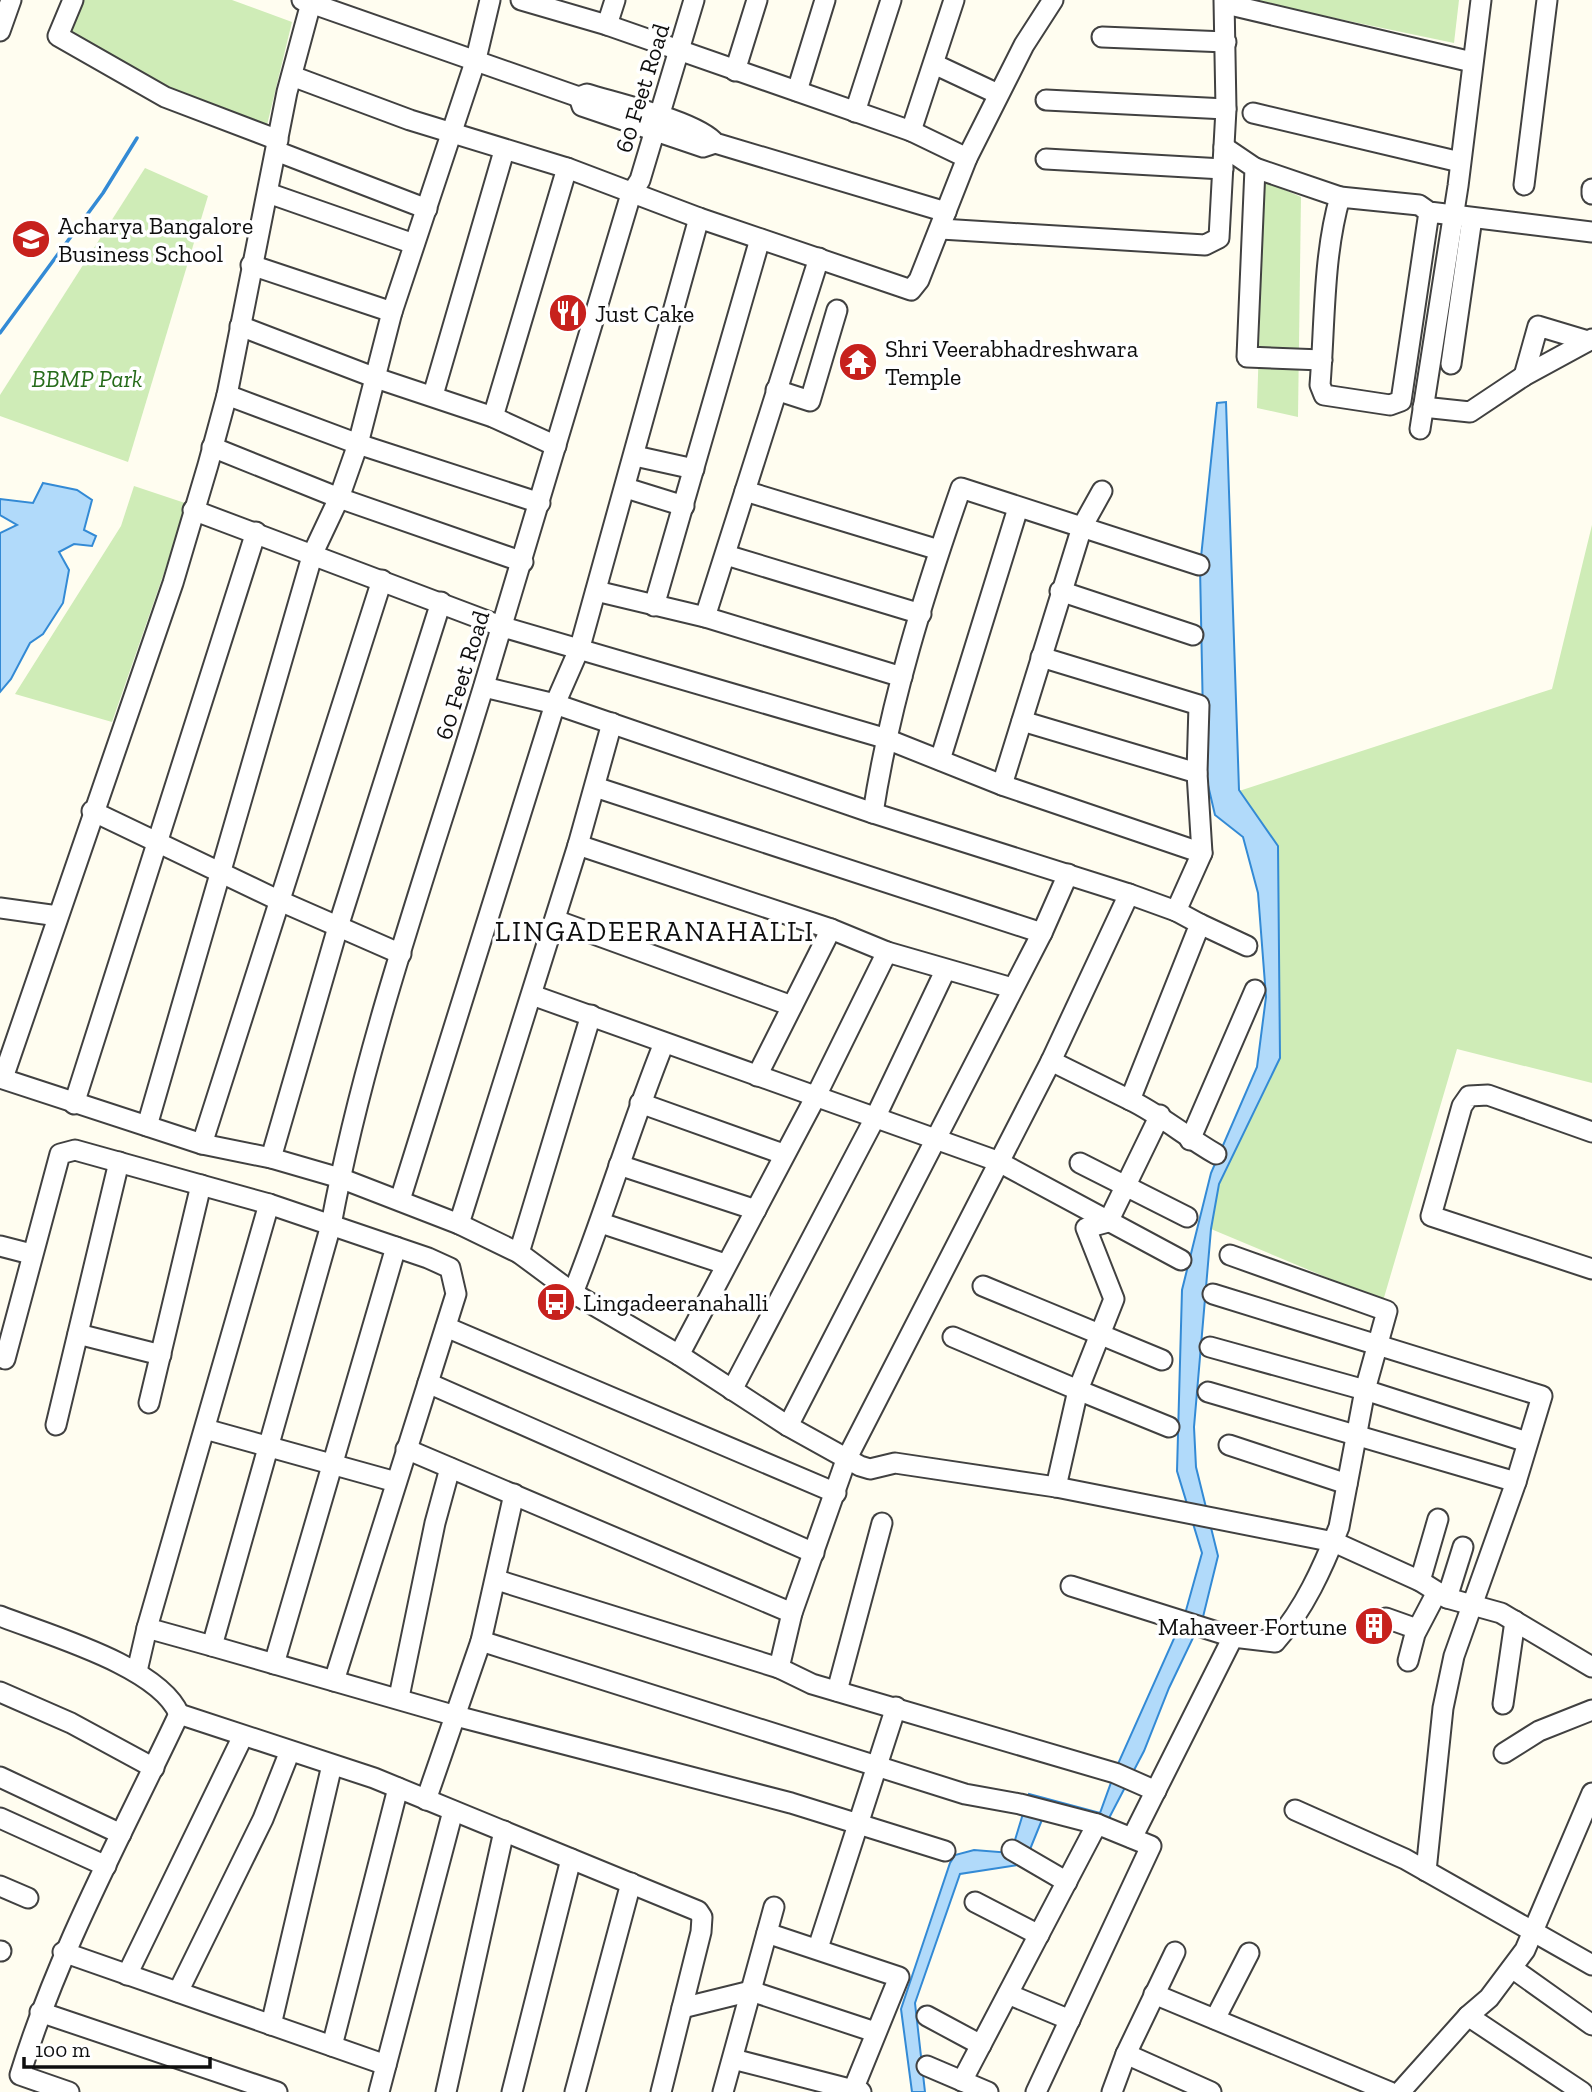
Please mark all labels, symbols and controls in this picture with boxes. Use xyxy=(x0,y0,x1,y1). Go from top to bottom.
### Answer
street label: 60 Feet Road xyxy=(609,20,675,156)
place label: Acharya Bangalore Business School xyxy=(58,211,253,268)
school or university icon: Acharya Bangalore Business School xyxy=(10,218,52,260)
restaurant icon: Just Cake xyxy=(547,292,589,334)
place label: Just Cake xyxy=(595,299,694,328)
place label: Shri Veerabhadreshwara Temple xyxy=(885,334,1139,391)
temple icon: Shri Veerabhadreshwara Temple xyxy=(837,341,879,383)
park label: BBMP Park xyxy=(31,364,143,393)
street label: 60 Feet Road xyxy=(429,607,495,743)
district label: LINGADEERANAHALLI xyxy=(495,915,815,948)
bus stop icon: Lingadeeranahalli xyxy=(535,1281,577,1323)
place label: Lingadeeranahalli xyxy=(583,1288,769,1317)
building icon: Mahaveer Fortune xyxy=(1353,1605,1395,1647)
place label: Mahaveer Fortune xyxy=(1158,1612,1347,1641)
scale bar xyxy=(24,2025,210,2070)
text: 100 m xyxy=(35,2037,90,2062)

